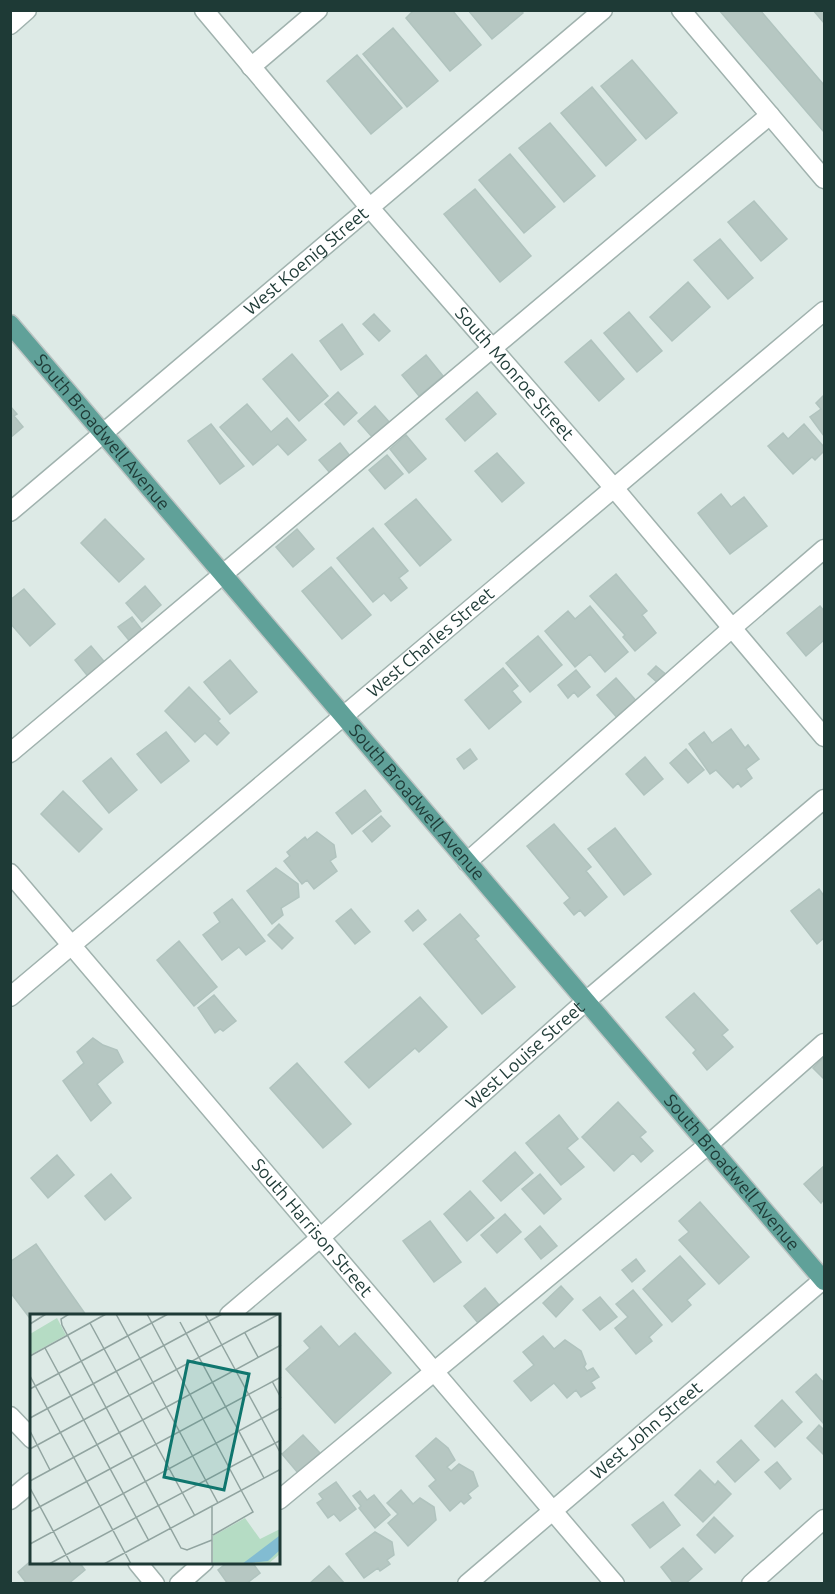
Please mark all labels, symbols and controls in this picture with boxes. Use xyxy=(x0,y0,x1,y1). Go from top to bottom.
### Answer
street label: West Koenig Street xyxy=(240,203,371,319)
street label: South Monroe Street xyxy=(452,302,578,444)
street label: South Broadwell Avenue xyxy=(31,349,175,514)
street label: West Charles Street xyxy=(362,583,497,701)
street label: South Broadwell Avenue xyxy=(346,720,490,884)
street label: West Louise Street xyxy=(461,996,588,1112)
street label: South Broadwell Avenue xyxy=(661,1090,804,1254)
street label: South Harrison Street xyxy=(249,1154,377,1300)
inset map xyxy=(30,1314,280,1564)
street label: West John Street xyxy=(586,1377,705,1483)

